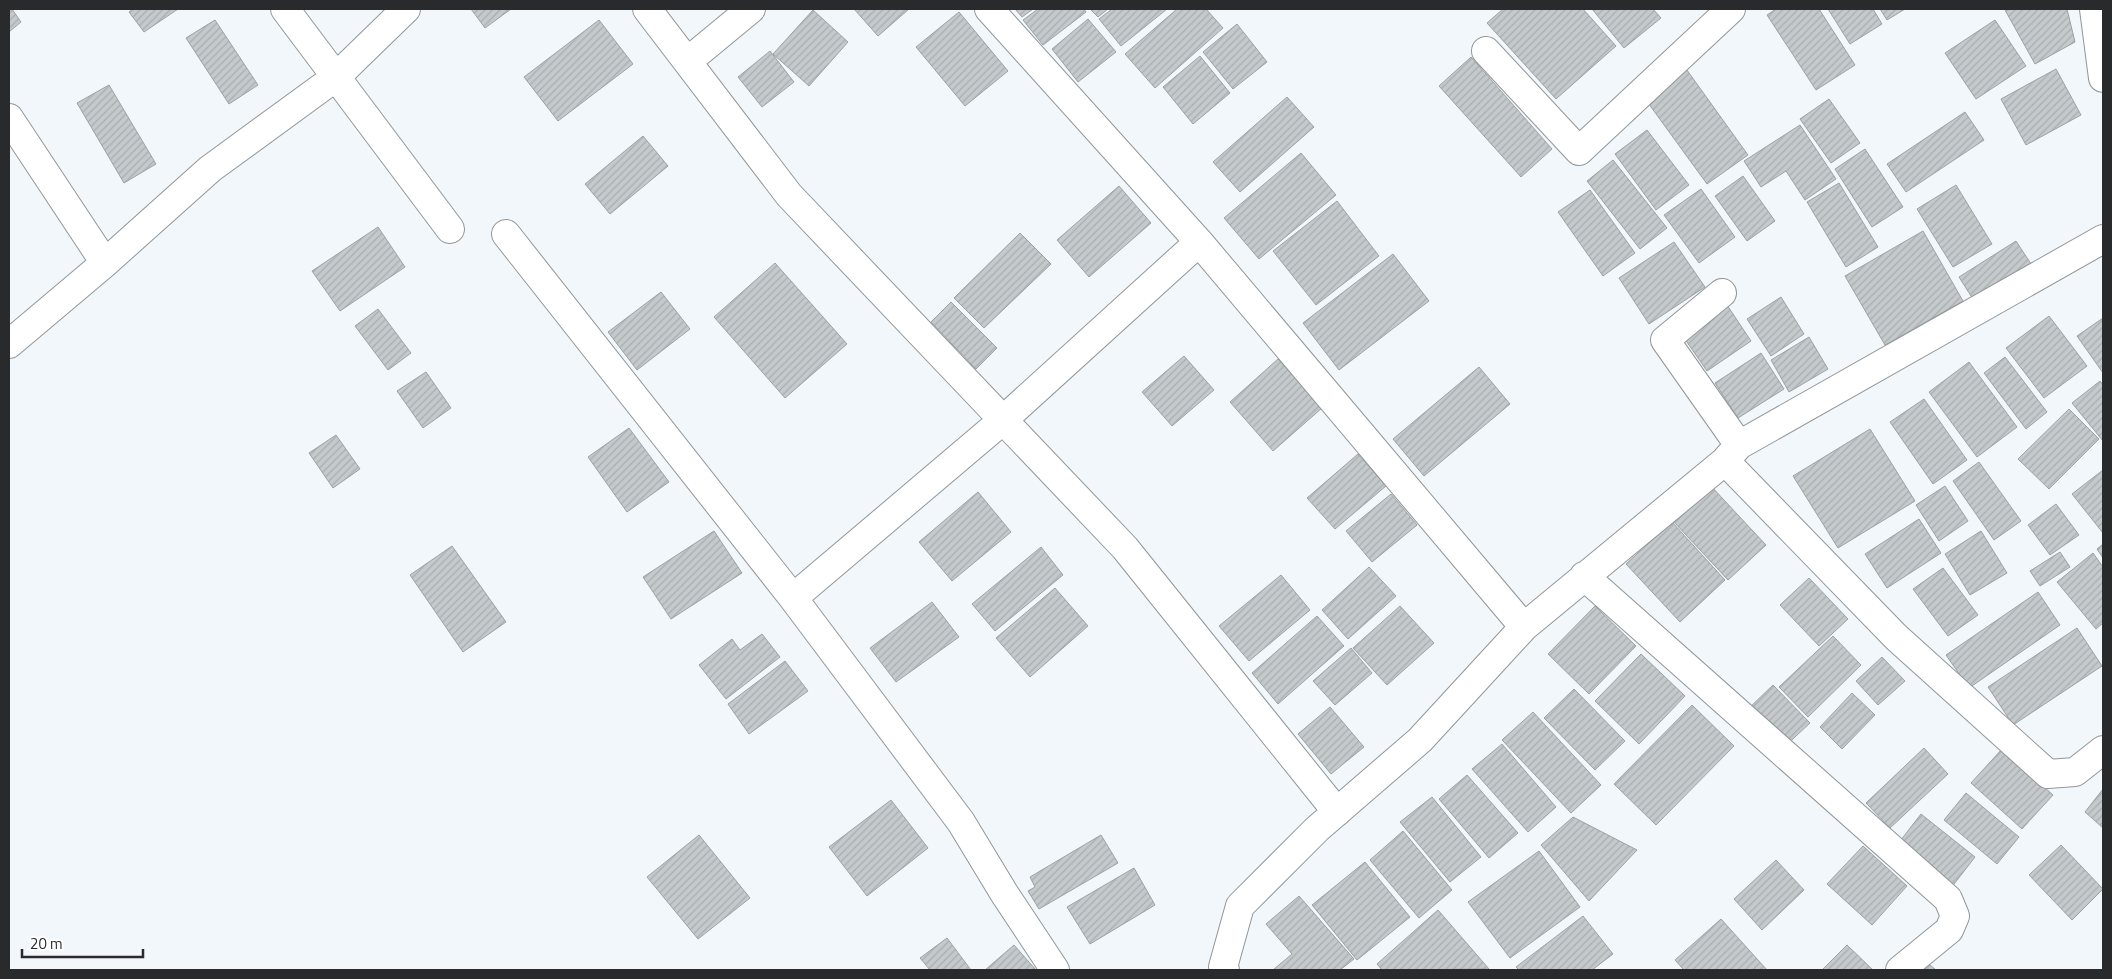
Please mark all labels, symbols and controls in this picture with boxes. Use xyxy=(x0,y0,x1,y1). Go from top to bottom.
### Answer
scale bar xyxy=(22,926,144,958)
text: 20 m xyxy=(30,932,63,955)

